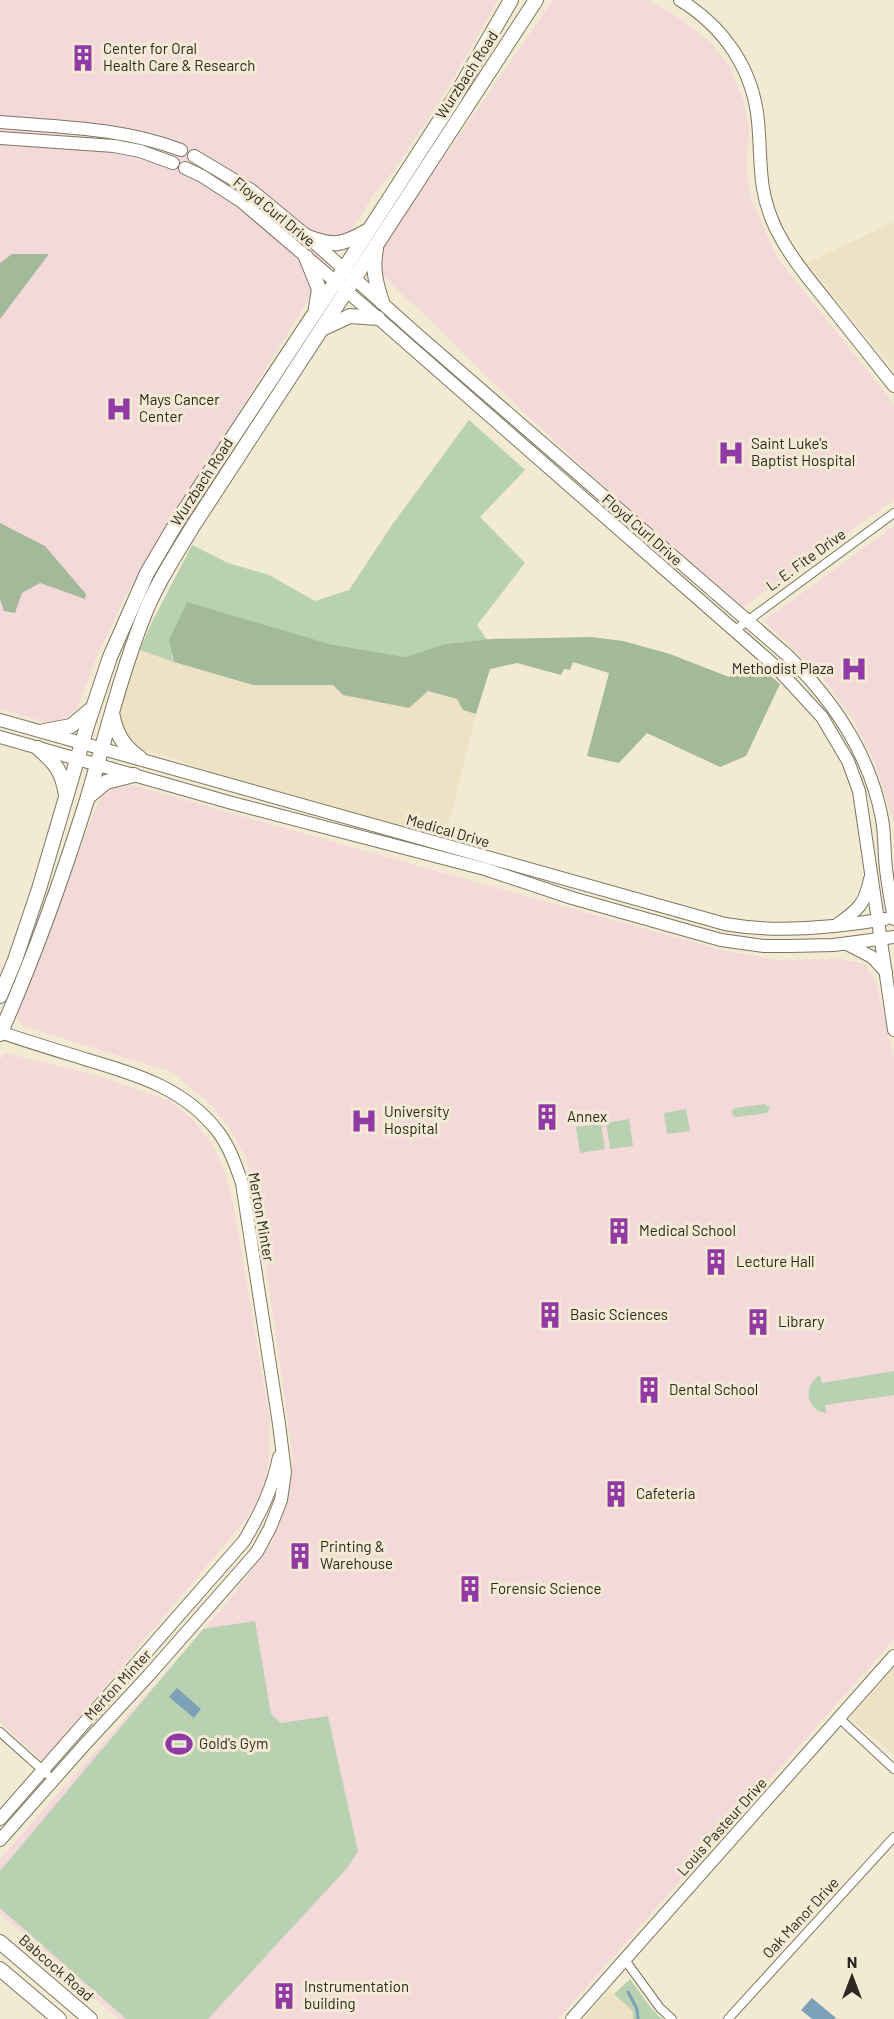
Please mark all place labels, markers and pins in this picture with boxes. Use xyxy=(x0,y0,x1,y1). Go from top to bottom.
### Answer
place label: Center for Oral Health Care & Research xyxy=(103,39,255,74)
building icon: Center for Oral Health Care & Research xyxy=(68,43,98,73)
place label: Mays Cancer Center xyxy=(139,390,220,425)
hospital icon: Mays Cancer Center xyxy=(104,394,134,424)
place label: Saint Luke's Baptist Hospital xyxy=(751,434,855,469)
hospital icon: Saint Luke's Baptist Hospital xyxy=(716,438,746,468)
hospital icon: Methodist Plaza xyxy=(839,654,869,684)
place label: Methodist Plaza xyxy=(732,659,834,677)
place label: University Hospital xyxy=(384,1102,449,1137)
building icon: Annex xyxy=(532,1102,562,1132)
hospital icon: University Hospital xyxy=(349,1106,379,1136)
place label: Annex xyxy=(567,1107,607,1125)
building icon: Medical School xyxy=(604,1216,634,1246)
place label: Medical School xyxy=(639,1221,736,1239)
building icon: Lecture Hall xyxy=(701,1247,731,1277)
place label: Lecture Hall xyxy=(736,1252,815,1270)
building icon: Basic Sciences xyxy=(535,1300,565,1330)
place label: Basic Sciences xyxy=(570,1305,668,1323)
building icon: Library xyxy=(743,1307,773,1337)
place label: Library xyxy=(778,1312,825,1330)
building icon: Dental School xyxy=(634,1375,664,1405)
place label: Dental School xyxy=(669,1380,758,1398)
building icon: Cafeteria xyxy=(601,1479,631,1509)
place label: Cafeteria xyxy=(636,1484,695,1502)
place label: Printing & Warehouse xyxy=(320,1537,393,1572)
building icon: Printing & Warehouse xyxy=(285,1541,315,1571)
building icon: Forensic Science xyxy=(455,1574,485,1604)
place label: Forensic Science xyxy=(490,1579,602,1597)
sports icon: Gold's Gym xyxy=(164,1729,194,1759)
place label: Gold's Gym xyxy=(199,1734,268,1752)
place label: Instrumentation building xyxy=(304,1977,409,2012)
building icon: Instrumentation building xyxy=(269,1981,299,2011)

